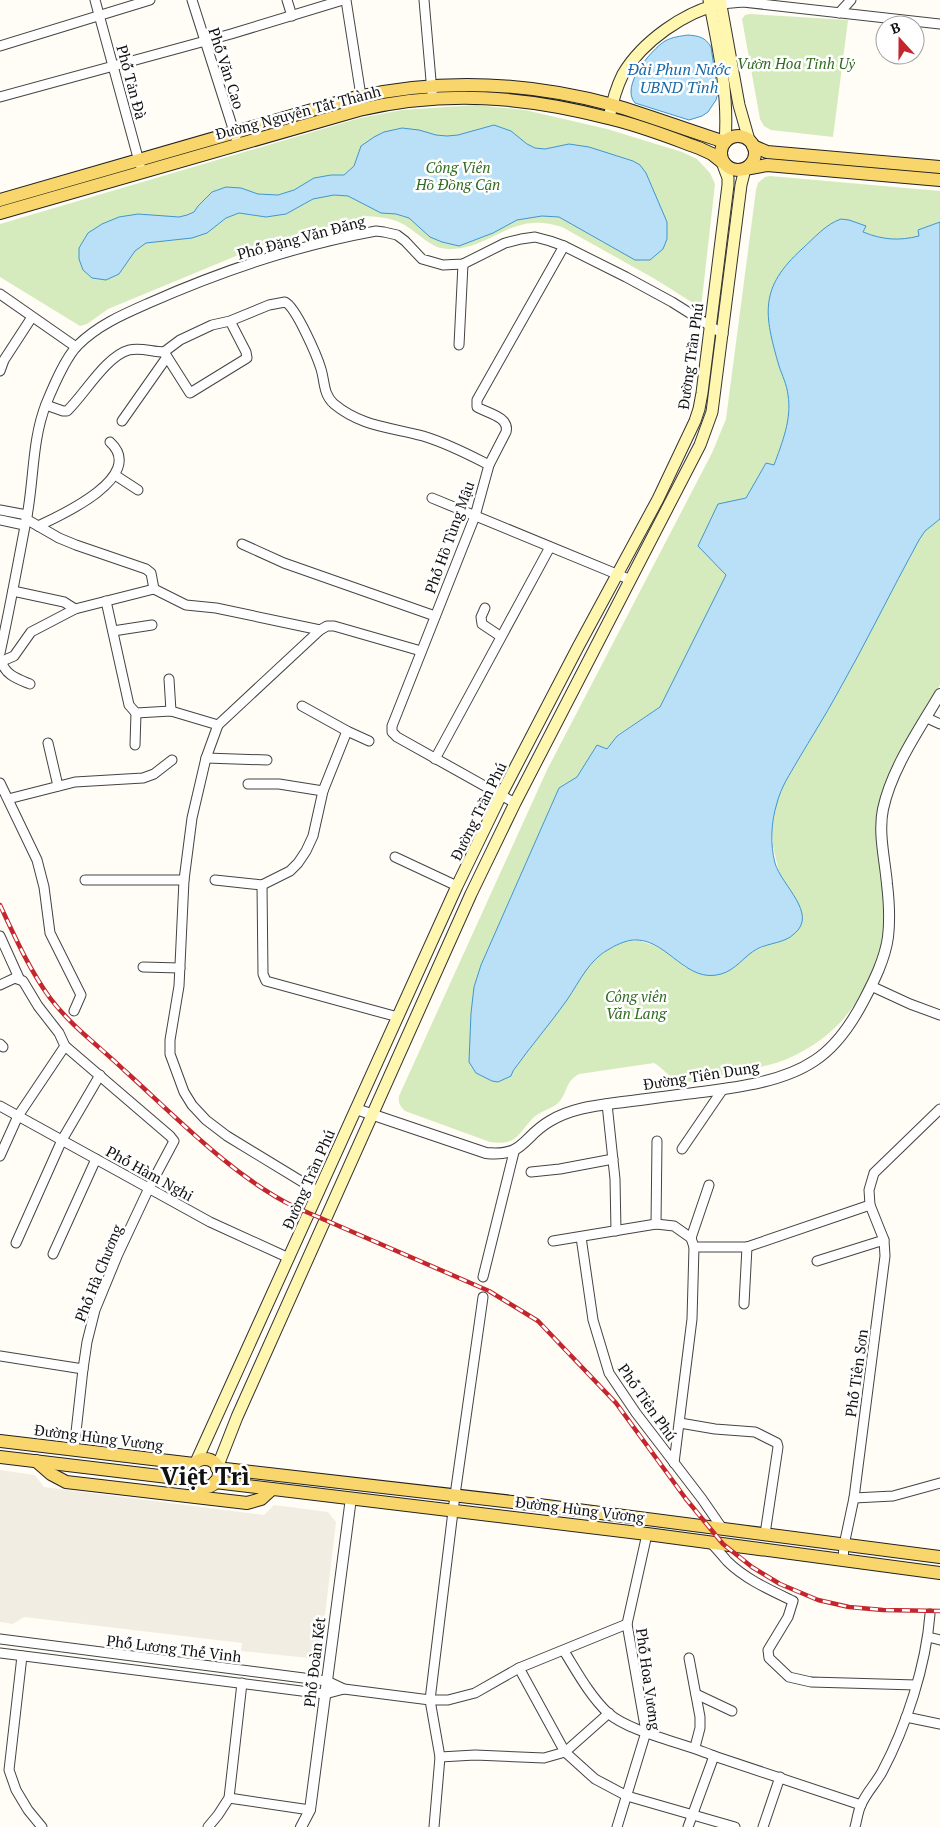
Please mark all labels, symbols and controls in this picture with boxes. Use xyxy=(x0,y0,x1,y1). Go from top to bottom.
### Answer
north arrow xyxy=(875,15,925,65)
text: B xyxy=(888,17,903,38)
street label: Phố Văn Cao xyxy=(204,25,250,111)
street label: Phố Tản Đà xyxy=(112,43,152,122)
park label: Vườn Hoa Tỉnh Uỷ xyxy=(737,53,856,73)
water label: Đài Phun Nước UBND Tỉnh xyxy=(626,58,731,98)
street label: Đường Nguyễn Tất Thành xyxy=(213,80,383,144)
park label: Công Viên Hồ Đồng Cận xyxy=(415,157,500,194)
street label: Phố Đặng Văn Đăng xyxy=(235,210,368,264)
street label: Đường Trần Phú xyxy=(673,301,707,411)
street label: Phố Hồ Tùng Mậu xyxy=(419,478,479,596)
street label: Đường Trần Phú xyxy=(445,758,511,864)
park label: Công viên Văn Lang xyxy=(605,986,668,1023)
street label: Đường Tiên Dung xyxy=(642,1056,761,1094)
street label: Đường Trần Phú xyxy=(277,1126,339,1232)
street label: Phố Hàm Nghi xyxy=(103,1141,197,1205)
street label: Phố Hà Chương xyxy=(69,1220,127,1325)
street label: Phố Tiên Sơn xyxy=(840,1328,872,1418)
street label: Phố Tiên Phú xyxy=(614,1359,682,1445)
street label: Đường Hùng Vương xyxy=(33,1419,166,1455)
district label: Việt Trì xyxy=(160,1459,250,1492)
street label: Đường Hùng Vương xyxy=(514,1491,647,1527)
street label: Phố Đoàn Kết xyxy=(299,1615,330,1708)
street label: Phố Hoa Vương xyxy=(632,1627,666,1732)
street label: Phố Lương Thế Vinh xyxy=(105,1630,243,1666)

